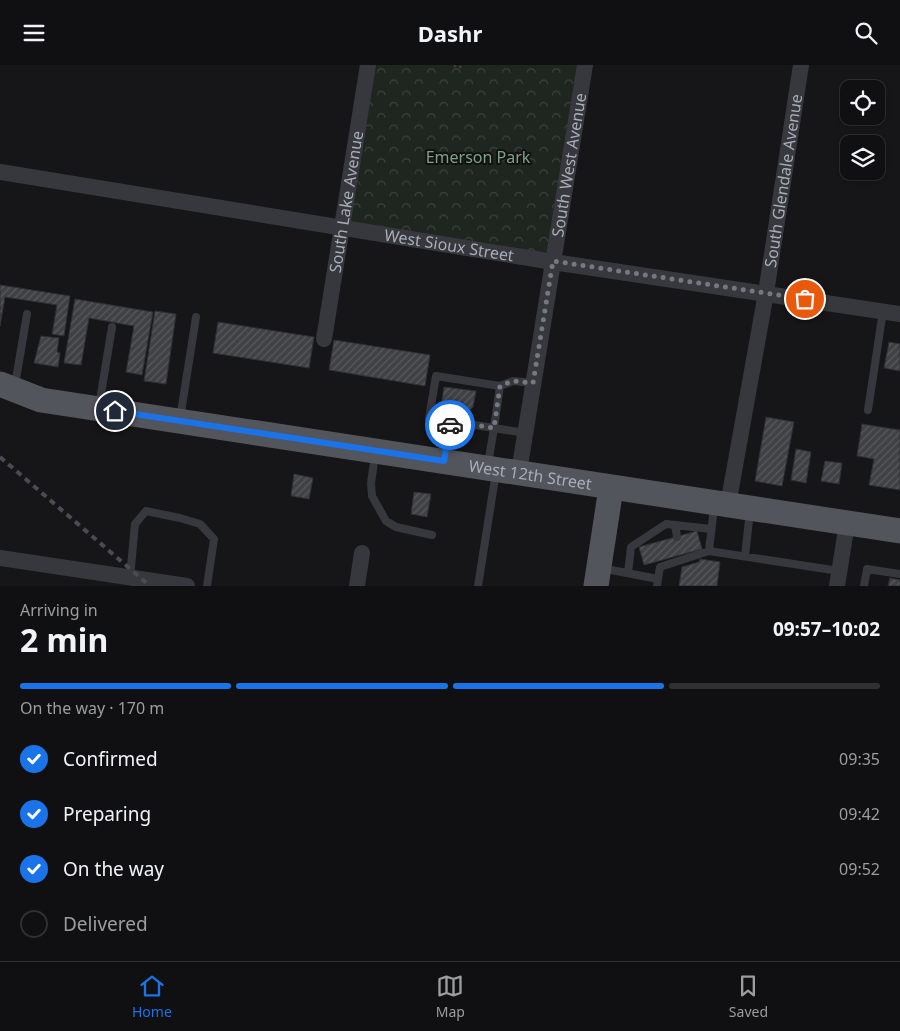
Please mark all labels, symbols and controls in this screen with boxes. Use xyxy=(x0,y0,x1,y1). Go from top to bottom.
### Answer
text: Dashr xyxy=(418,18,482,48)
icon: menu xyxy=(20,19,48,47)
icon: search xyxy=(852,19,880,47)
map controls xyxy=(840,80,885,180)
button: locate xyxy=(840,80,885,125)
street label: South West Avenue xyxy=(546,91,591,239)
street label: South Glendale Avenue xyxy=(759,92,807,269)
street label: South Lake Avenue xyxy=(324,129,368,274)
button: layers xyxy=(840,135,885,180)
park label: Emerson Park xyxy=(426,146,531,168)
street label: West Sioux Street xyxy=(383,224,516,267)
pin xyxy=(784,278,826,320)
icon: bag xyxy=(791,285,819,313)
pin xyxy=(94,390,136,432)
icon: home xyxy=(101,397,129,425)
courier xyxy=(425,400,475,450)
icon: car xyxy=(436,411,464,439)
street label: West 12th Street xyxy=(467,454,594,495)
text: Arriving in xyxy=(20,599,98,621)
text: 09:57–10:02 xyxy=(773,616,880,642)
text: 2 min xyxy=(20,618,108,661)
text: On the way · 170 m xyxy=(20,697,164,719)
icon: check xyxy=(20,745,48,773)
text: Confirmed xyxy=(63,746,158,772)
text: 09:35 xyxy=(839,748,880,770)
icon: check xyxy=(20,800,48,828)
text: Preparing xyxy=(63,801,151,827)
text: 09:42 xyxy=(839,803,880,825)
icon: check xyxy=(20,855,48,883)
text: On the way xyxy=(63,856,164,882)
text: 09:52 xyxy=(839,858,880,880)
text: Delivered xyxy=(63,911,148,937)
tab: Home xyxy=(132,972,172,1021)
tab: Map xyxy=(436,972,465,1021)
tab: Saved xyxy=(729,972,768,1021)

